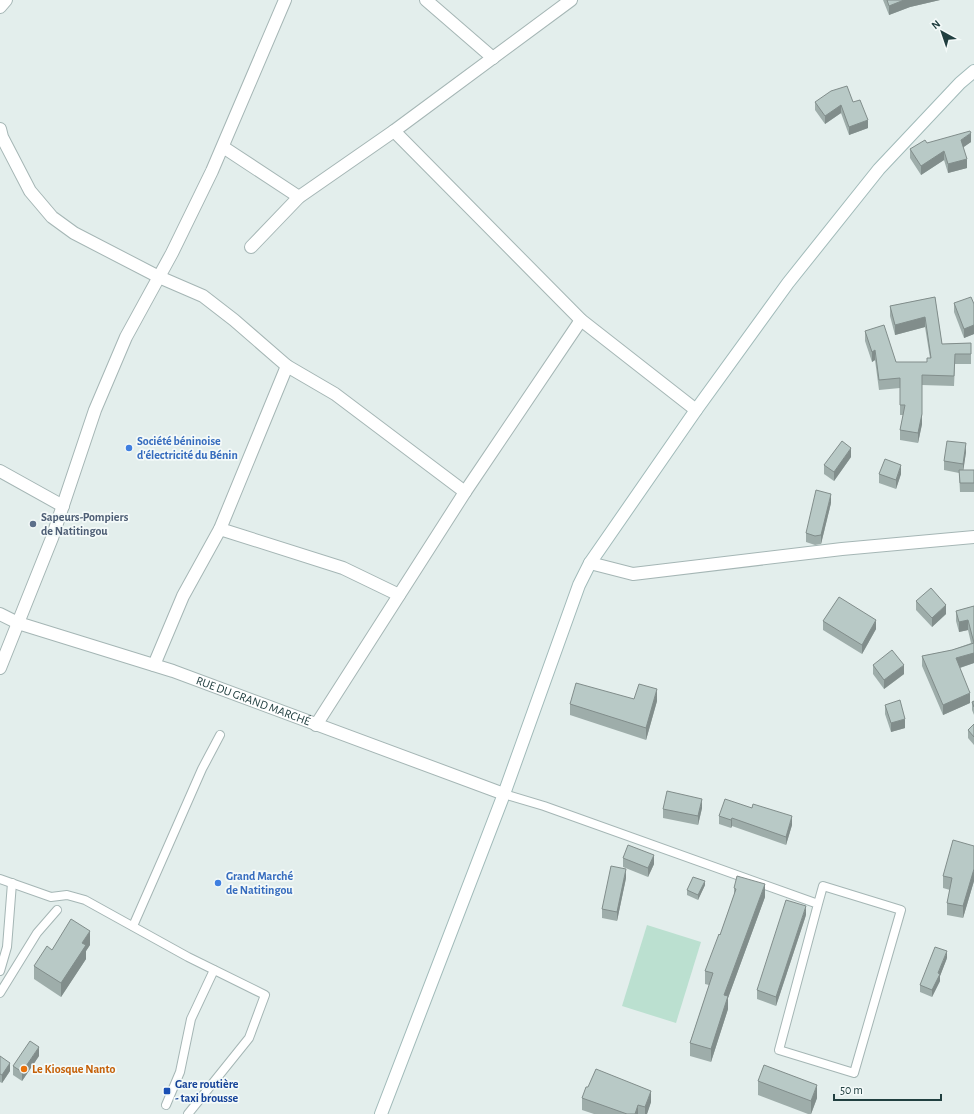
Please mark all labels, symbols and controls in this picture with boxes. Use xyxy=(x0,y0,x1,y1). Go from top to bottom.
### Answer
north arrow xyxy=(922,12,962,52)
text: N xyxy=(929,18,942,31)
place label: Société béninoise d'électricité du Bénin xyxy=(137,435,238,461)
marker: Société béninoise d'électricité du Bénin xyxy=(124,443,134,453)
place label: Sapeurs-Pompiers de Natitingou xyxy=(41,511,129,537)
marker: Sapeurs-Pompiers de Natitingou xyxy=(28,519,38,529)
street label: RUE DU GRAND MARCHÉ xyxy=(194,674,313,728)
place label: Grand Marché de Natitingou xyxy=(226,870,293,896)
marker: Grand Marché de Natitingou xyxy=(213,878,223,888)
place label: Le Kiosque Nanto xyxy=(32,1063,115,1075)
marker: Le Kiosque Nanto xyxy=(19,1064,29,1074)
scale bar xyxy=(834,1076,941,1102)
place label: Gare routière - taxi brousse xyxy=(175,1078,239,1104)
text: 50 m xyxy=(840,1084,863,1096)
marker: Gare routière - taxi brousse xyxy=(162,1086,172,1096)

